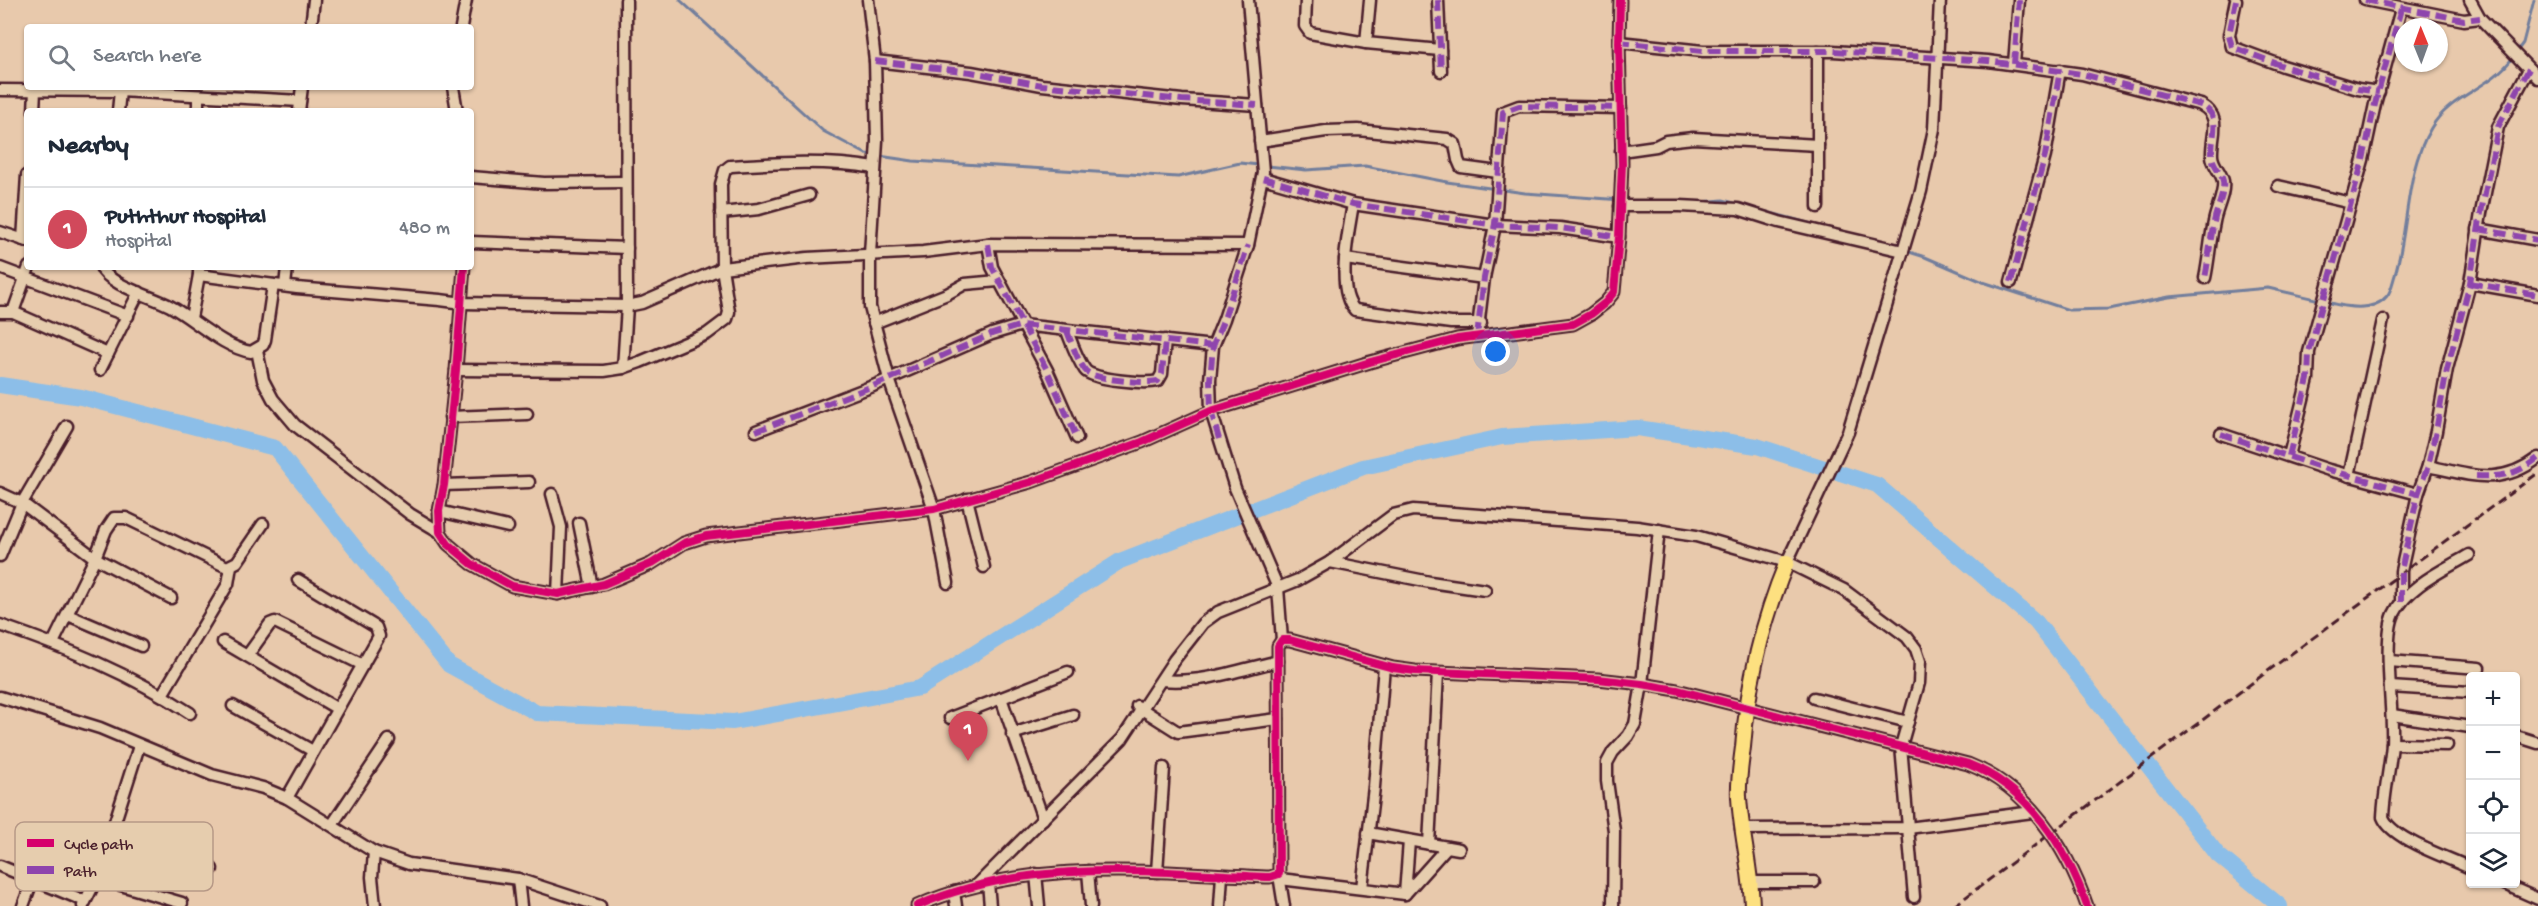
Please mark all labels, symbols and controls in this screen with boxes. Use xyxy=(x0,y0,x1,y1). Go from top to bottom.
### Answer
north arrow xyxy=(2394,18,2448,72)
search box xyxy=(24,24,474,90)
icon: search xyxy=(45,41,78,74)
text: Search here xyxy=(93,44,201,70)
text: Nearby xyxy=(48,132,129,163)
text: Puththur Hospital xyxy=(105,205,266,231)
text: 1 xyxy=(63,218,72,241)
text: 480 m xyxy=(399,218,450,241)
text: Hospital xyxy=(105,231,172,254)
your location xyxy=(1481,337,1510,366)
map controls xyxy=(2466,672,2520,888)
button: + xyxy=(2466,672,2520,726)
pin: 1 xyxy=(948,712,988,761)
button: − xyxy=(2466,726,2520,780)
button: locate xyxy=(2466,780,2520,834)
legend xyxy=(15,822,213,891)
button: layers xyxy=(2466,834,2520,888)
text: Cycle path xyxy=(64,837,134,856)
text: Path xyxy=(63,864,97,883)

